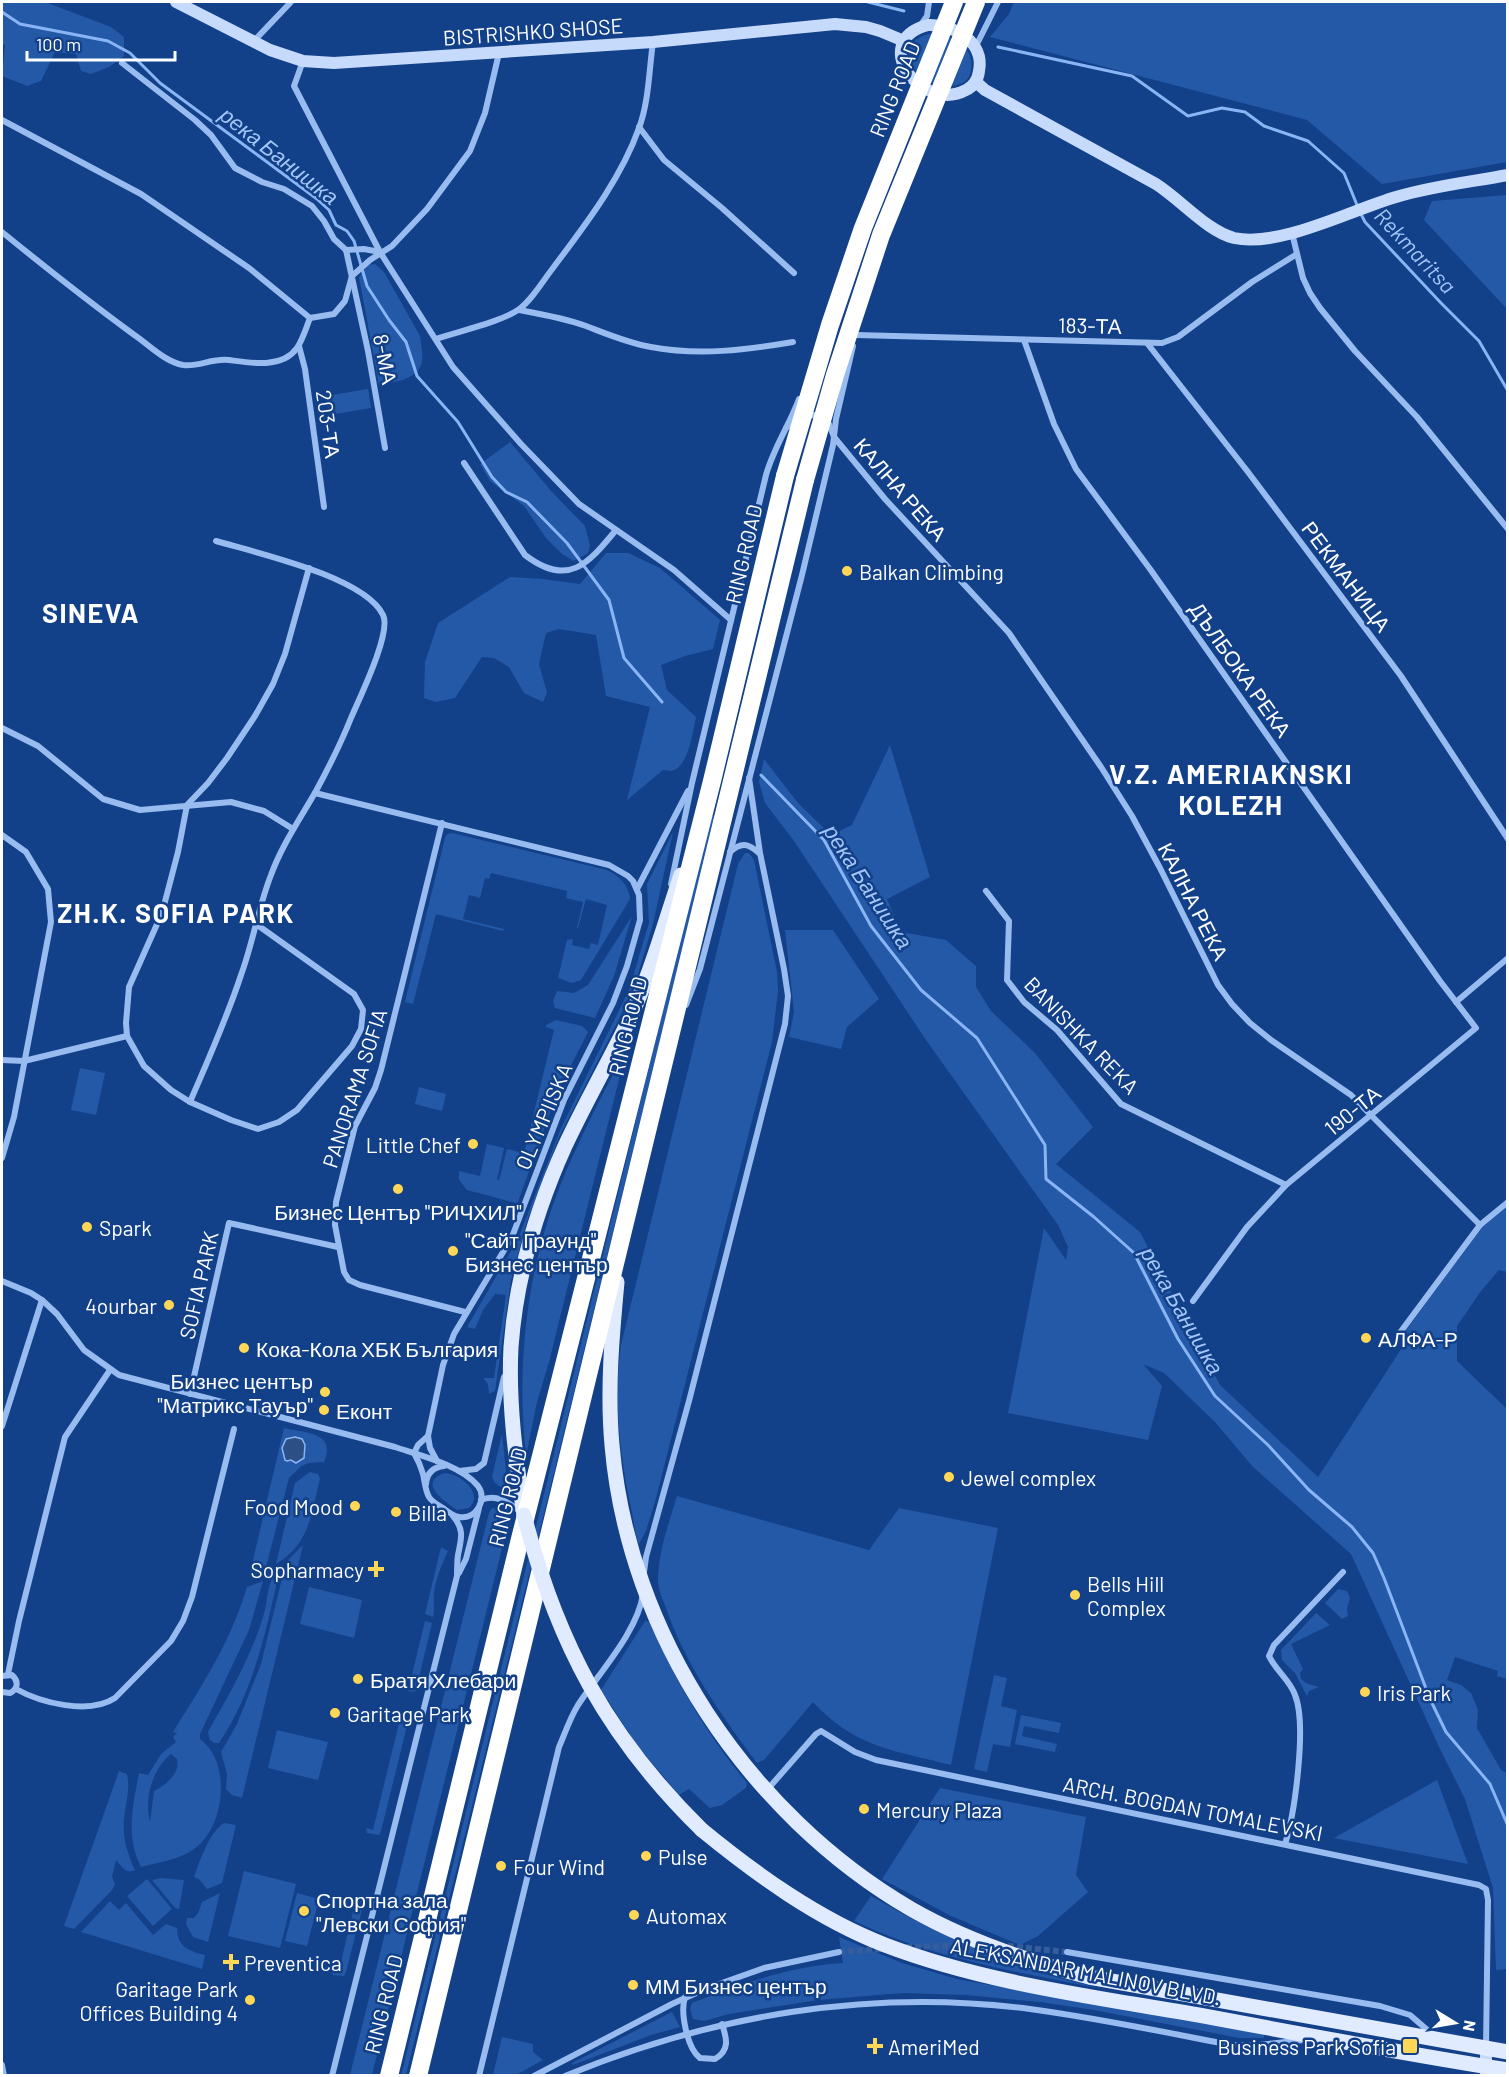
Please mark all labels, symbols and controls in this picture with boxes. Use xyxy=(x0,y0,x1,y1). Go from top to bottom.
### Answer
street label: BISTRISHKO SHOSE xyxy=(442,12,624,50)
scale bar xyxy=(27,24,176,62)
text: 100 m xyxy=(36,33,81,55)
street label: RING ROAD xyxy=(863,37,925,141)
water label: река Банишка xyxy=(214,100,344,210)
water label: Rekmaritsa xyxy=(1370,202,1462,298)
street label: 183-ТА xyxy=(1058,312,1122,338)
street label: 8-МА xyxy=(369,332,403,386)
street label: 203-ТА xyxy=(312,388,346,460)
street label: КАЛНА РЕКА xyxy=(850,432,952,546)
street label: RING ROAD xyxy=(719,502,767,606)
street label: РЕКМАНИЦА xyxy=(1297,516,1397,636)
place label: Balkan Climbing xyxy=(859,559,1004,584)
marker: Balkan Climbing xyxy=(840,564,854,578)
district label: SINEVA xyxy=(42,596,140,628)
street label: ДЪЛБОКА РЕКА xyxy=(1185,597,1297,741)
district label: V.Z. AMERIAKNSKI KOLEZH xyxy=(1109,757,1353,820)
water label: река Банишка xyxy=(818,818,919,954)
street label: КАЛНА РЕКА xyxy=(1154,838,1234,964)
district label: ZH.K. SOFIA PARK xyxy=(57,896,295,928)
street label: BANISHKA REKA xyxy=(1020,971,1144,1099)
street label: RING ROAD xyxy=(603,974,651,1078)
street label: PANORAMA SOFIA xyxy=(317,1005,392,1171)
street label: OLYMPIISKA xyxy=(509,1059,577,1173)
street label: 190-ТА xyxy=(1319,1080,1385,1140)
place label: Little Chef xyxy=(366,1132,461,1157)
marker: Little Chef xyxy=(466,1137,480,1151)
marker: Бизнес Център "РИЧХИЛ" xyxy=(391,1182,405,1196)
place label: Бизнес Център "РИЧХИЛ" xyxy=(274,1199,522,1224)
place label: Spark xyxy=(99,1215,152,1240)
marker: Spark xyxy=(80,1220,94,1234)
place label: "Сайт Граунд" Бизнес център xyxy=(465,1227,608,1276)
street label: SOFIA PARK xyxy=(173,1228,223,1341)
water label: река Банишка xyxy=(1135,1241,1230,1379)
marker: "Сайт Граунд" Бизнес център xyxy=(446,1244,460,1258)
place label: 4ourbar xyxy=(85,1293,157,1318)
marker: 4ourbar xyxy=(162,1298,176,1312)
place label: АЛФА-Р xyxy=(1378,1326,1458,1351)
marker: АЛФА-Р xyxy=(1359,1331,1373,1345)
place label: Кока-Кола ХБК България xyxy=(256,1336,498,1361)
marker: Кока-Кола ХБК България xyxy=(237,1341,251,1355)
place label: Бизнес център "Матрикс Тауър" xyxy=(157,1368,313,1417)
marker: Бизнес център "Матрикс Тауър" xyxy=(318,1385,332,1399)
place label: Еконт xyxy=(336,1398,393,1423)
marker: Еконт xyxy=(317,1403,331,1417)
street label: RING ROAD xyxy=(483,1445,531,1549)
place label: Jewel complex xyxy=(961,1465,1096,1490)
marker: Jewel complex xyxy=(942,1470,956,1484)
place label: Food Mood xyxy=(244,1494,343,1519)
marker: Food Mood xyxy=(348,1499,362,1513)
place label: Billa xyxy=(408,1500,447,1525)
marker: Billa xyxy=(389,1505,403,1519)
place label: Sopharmacy xyxy=(250,1557,364,1582)
marker: Sopharmacy xyxy=(369,1562,383,1576)
place label: Bells Hill Complex xyxy=(1087,1571,1166,1620)
marker: Bells Hill Complex xyxy=(1068,1588,1082,1602)
place label: Братя Хлебари xyxy=(370,1667,516,1692)
marker: Братя Хлебари xyxy=(351,1672,365,1686)
place label: Iris Park xyxy=(1377,1680,1451,1705)
marker: Iris Park xyxy=(1358,1685,1372,1699)
place label: Garitage Park xyxy=(347,1701,470,1726)
marker: Garitage Park xyxy=(328,1706,342,1720)
street label: ARCH. BOGDAN TOMALEVSKI xyxy=(1061,1771,1325,1845)
place label: Mercury Plaza xyxy=(876,1797,1002,1822)
marker: Mercury Plaza xyxy=(857,1802,871,1816)
place label: Pulse xyxy=(658,1844,708,1869)
marker: Pulse xyxy=(639,1849,653,1863)
place label: Four Wind xyxy=(513,1854,605,1879)
marker: Four Wind xyxy=(494,1859,508,1873)
place label: Спортна зала "Левски София" xyxy=(316,1887,466,1936)
place label: Automax xyxy=(646,1903,727,1928)
marker: Спортна зала "Левски София" xyxy=(297,1904,311,1918)
marker: Automax xyxy=(627,1908,641,1922)
street label: ALEKSANDAR MALINOV BLVD. xyxy=(949,1932,1223,2010)
place label: Preventica xyxy=(244,1950,342,1975)
street label: RING ROAD xyxy=(359,1952,407,2056)
marker: Preventica xyxy=(222,1953,240,1971)
place label: ММ Бизнес център xyxy=(645,1973,827,1998)
place label: Garitage Park Offices Building 4 xyxy=(80,1976,238,2025)
marker: ММ Бизнес център xyxy=(626,1978,640,1992)
marker: Garitage Park Offices Building 4 xyxy=(243,1993,257,2007)
north arrow xyxy=(1425,1993,1485,2053)
text: N xyxy=(1460,2019,1481,2033)
place label: AmeriMed xyxy=(888,2034,980,2059)
place label: Business Park Sofia xyxy=(1217,2034,1396,2059)
marker: AmeriMed xyxy=(866,2037,884,2055)
marker: Business Park Sofia xyxy=(1401,2037,1419,2055)

